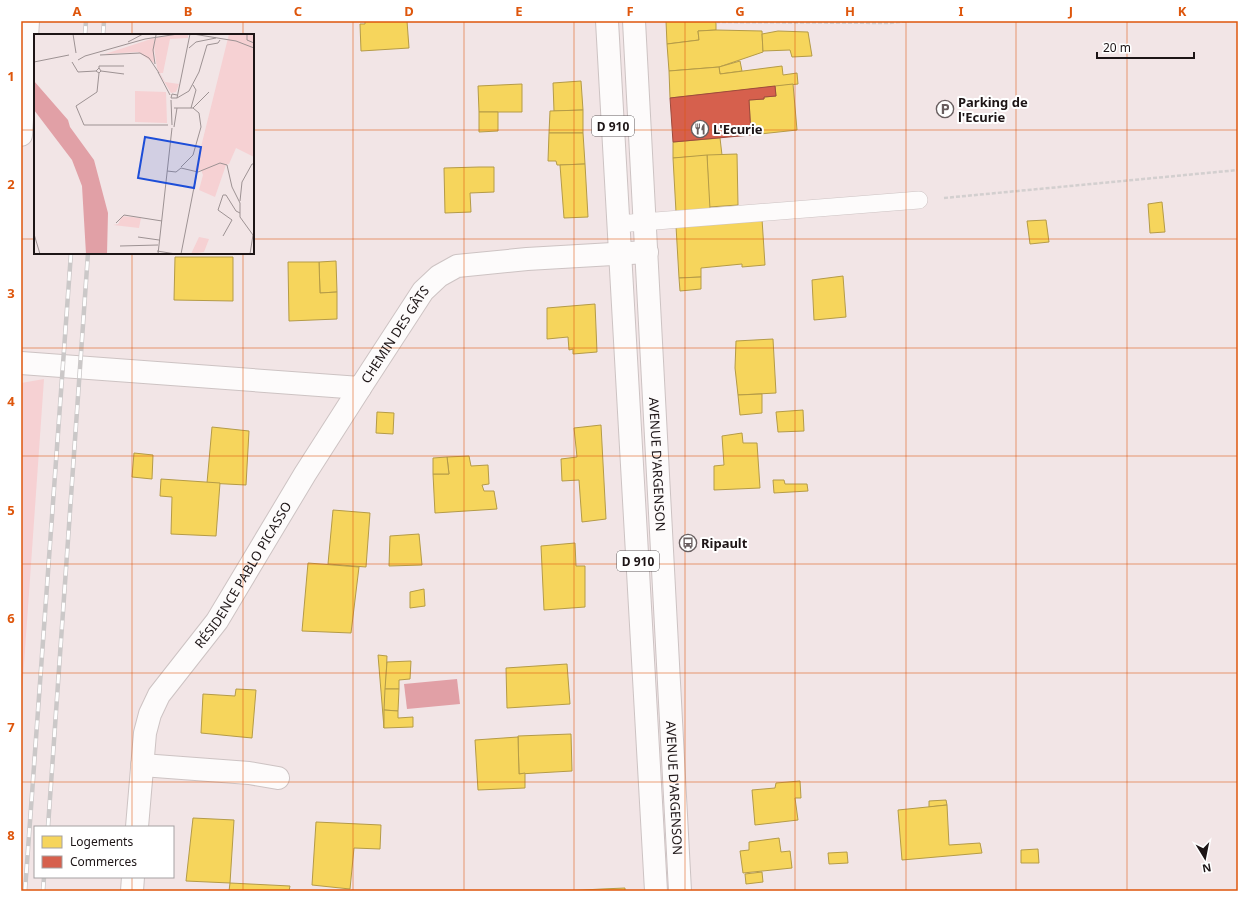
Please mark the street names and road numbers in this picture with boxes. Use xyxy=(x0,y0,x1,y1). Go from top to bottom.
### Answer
road number: D 910 xyxy=(592,116,634,136)
street label: CHEMIN DES GÂTS xyxy=(357,281,433,387)
street label: AVENUE D'ARGENSON xyxy=(645,397,670,532)
street label: RÉSIDENCE PABLO PICASSO xyxy=(190,498,296,652)
road number: D 910 xyxy=(617,551,659,571)
street label: AVENUE D'ARGENSON xyxy=(662,720,687,856)

